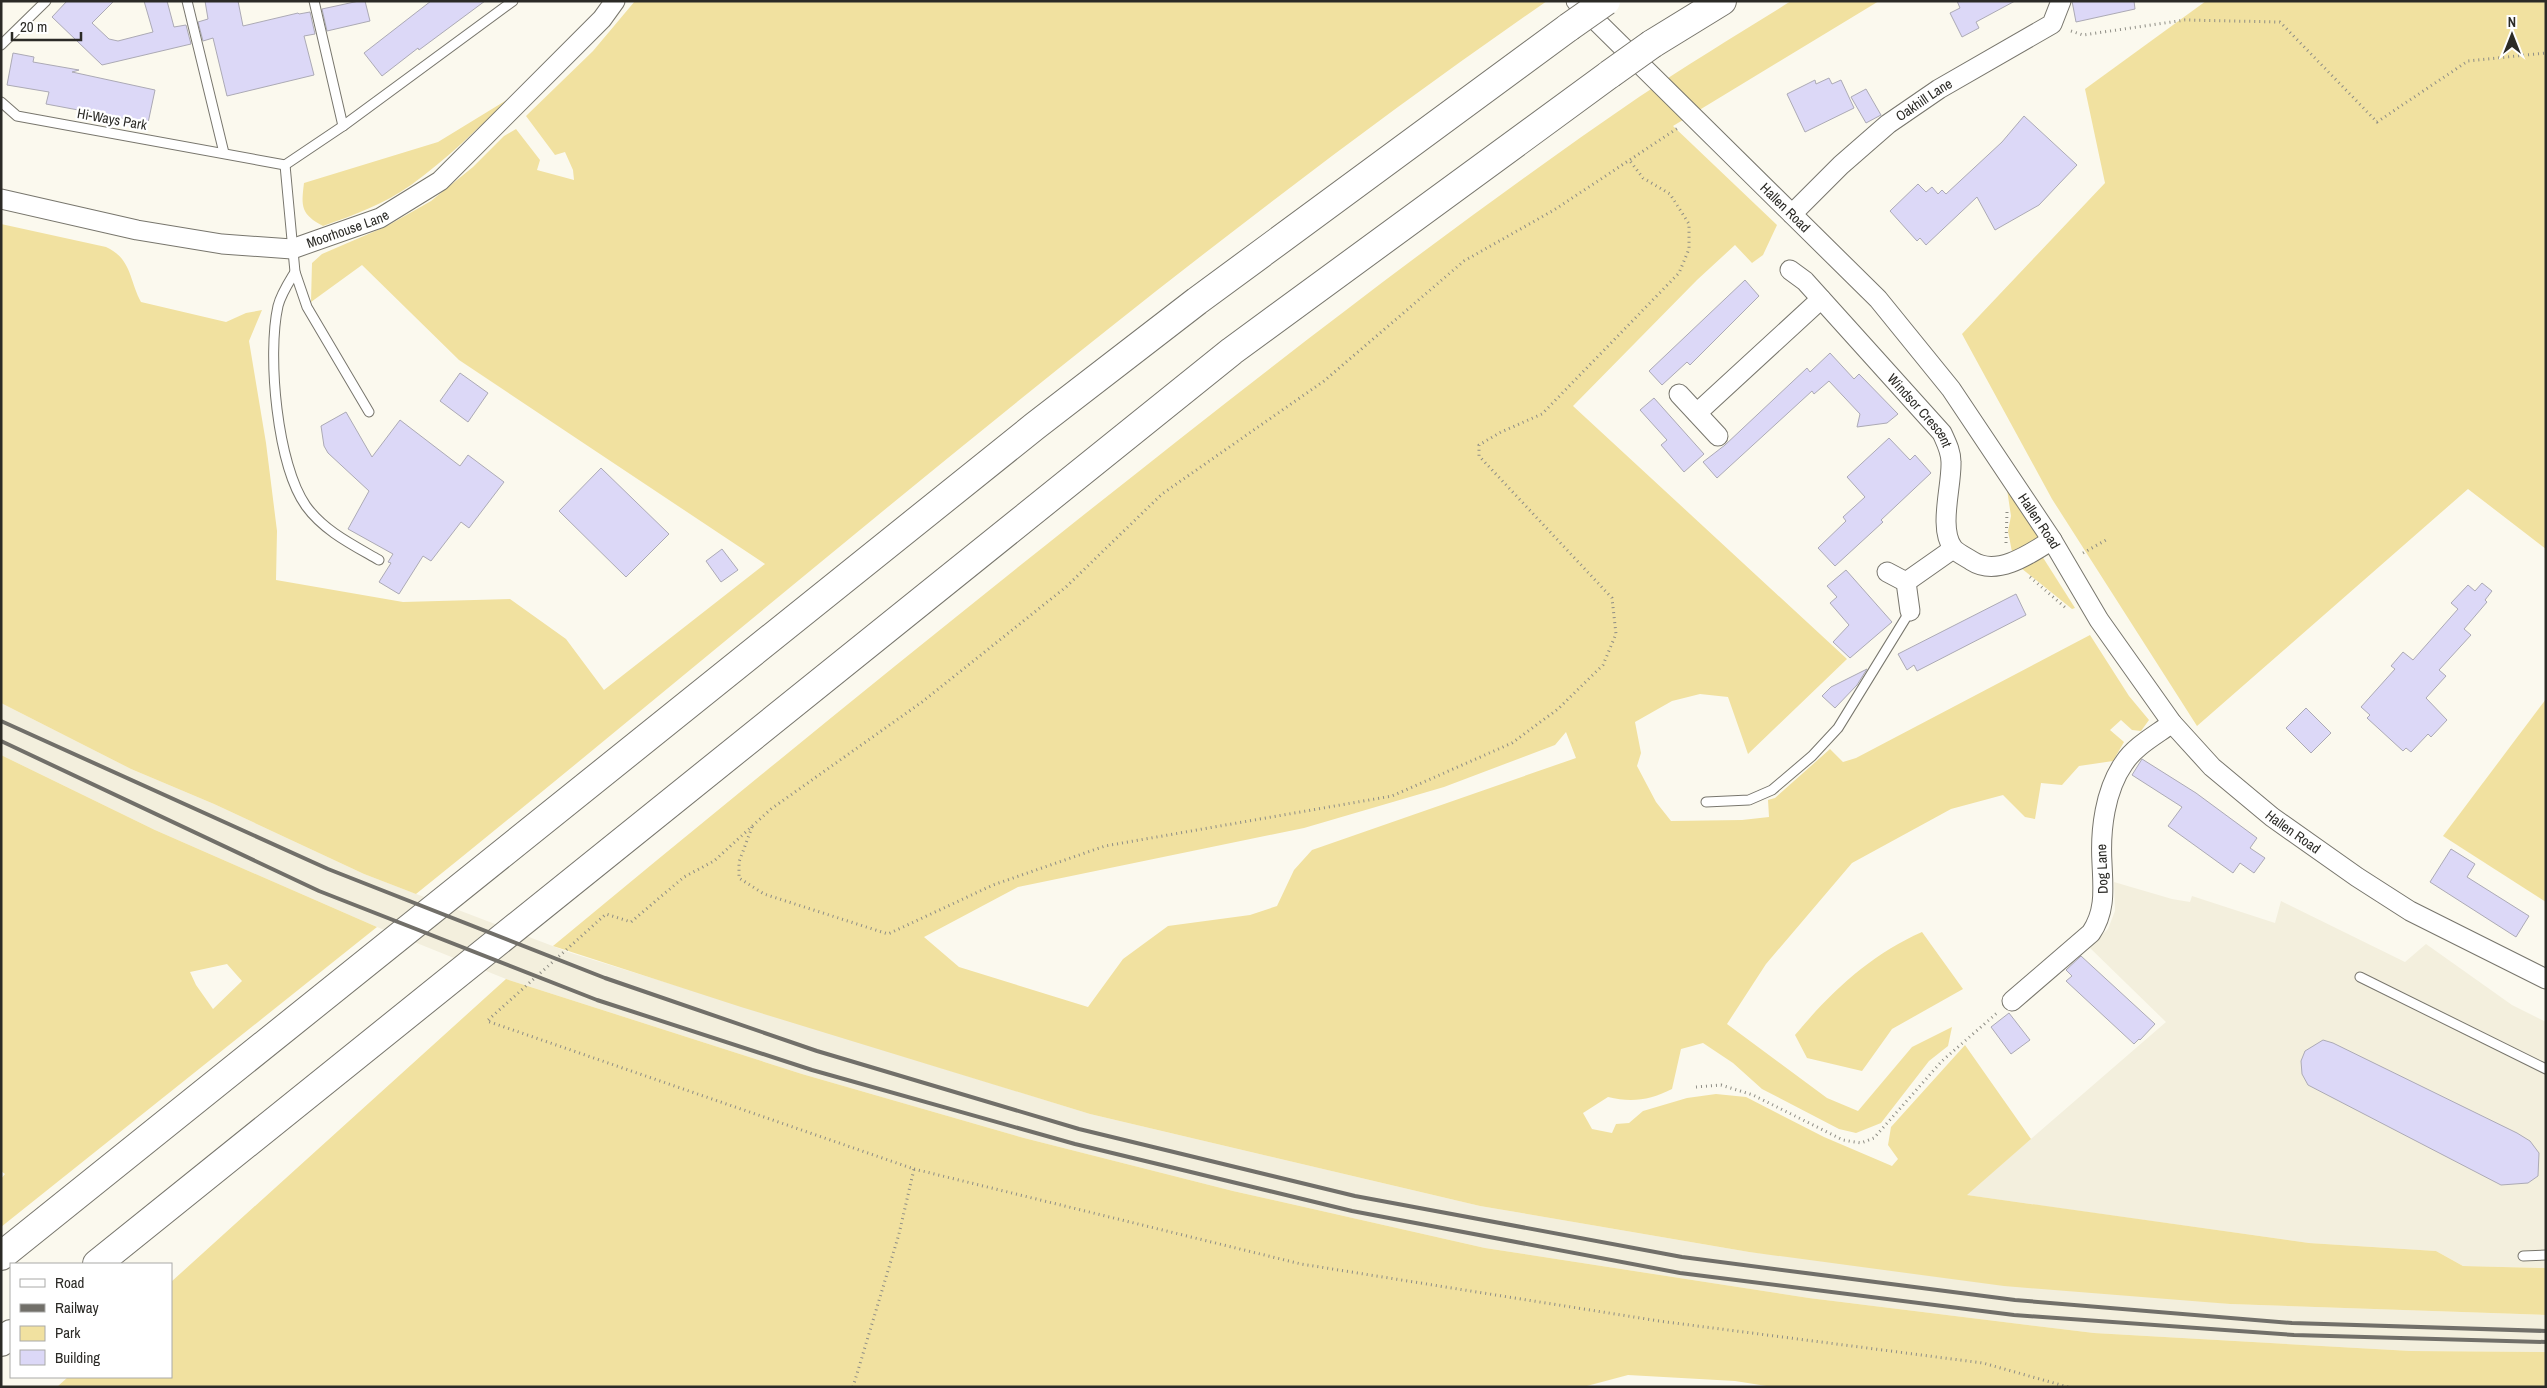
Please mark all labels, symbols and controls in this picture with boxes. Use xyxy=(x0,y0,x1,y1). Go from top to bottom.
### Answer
scale bar xyxy=(12,10,81,42)
north arrow xyxy=(2487,10,2537,60)
text: N xyxy=(2508,13,2516,31)
text: 20 m xyxy=(20,16,47,37)
street label: Oakhill Lane xyxy=(1892,74,1955,125)
street label: Hi-Ways Park xyxy=(76,104,148,134)
street label: Hallen Road xyxy=(1756,179,1814,236)
street label: Moorhouse Lane xyxy=(304,206,392,252)
street label: Windsor Crescent xyxy=(1884,370,1956,450)
street label: Hallen Road xyxy=(2014,490,2064,552)
street label: Hallen Road xyxy=(2262,806,2324,857)
street label: Dog Lane xyxy=(2092,844,2112,894)
legend xyxy=(10,1263,172,1378)
text: Road xyxy=(55,1272,84,1293)
text: Railway xyxy=(55,1297,100,1318)
text: Park xyxy=(55,1322,81,1343)
text: Building xyxy=(55,1347,100,1368)

